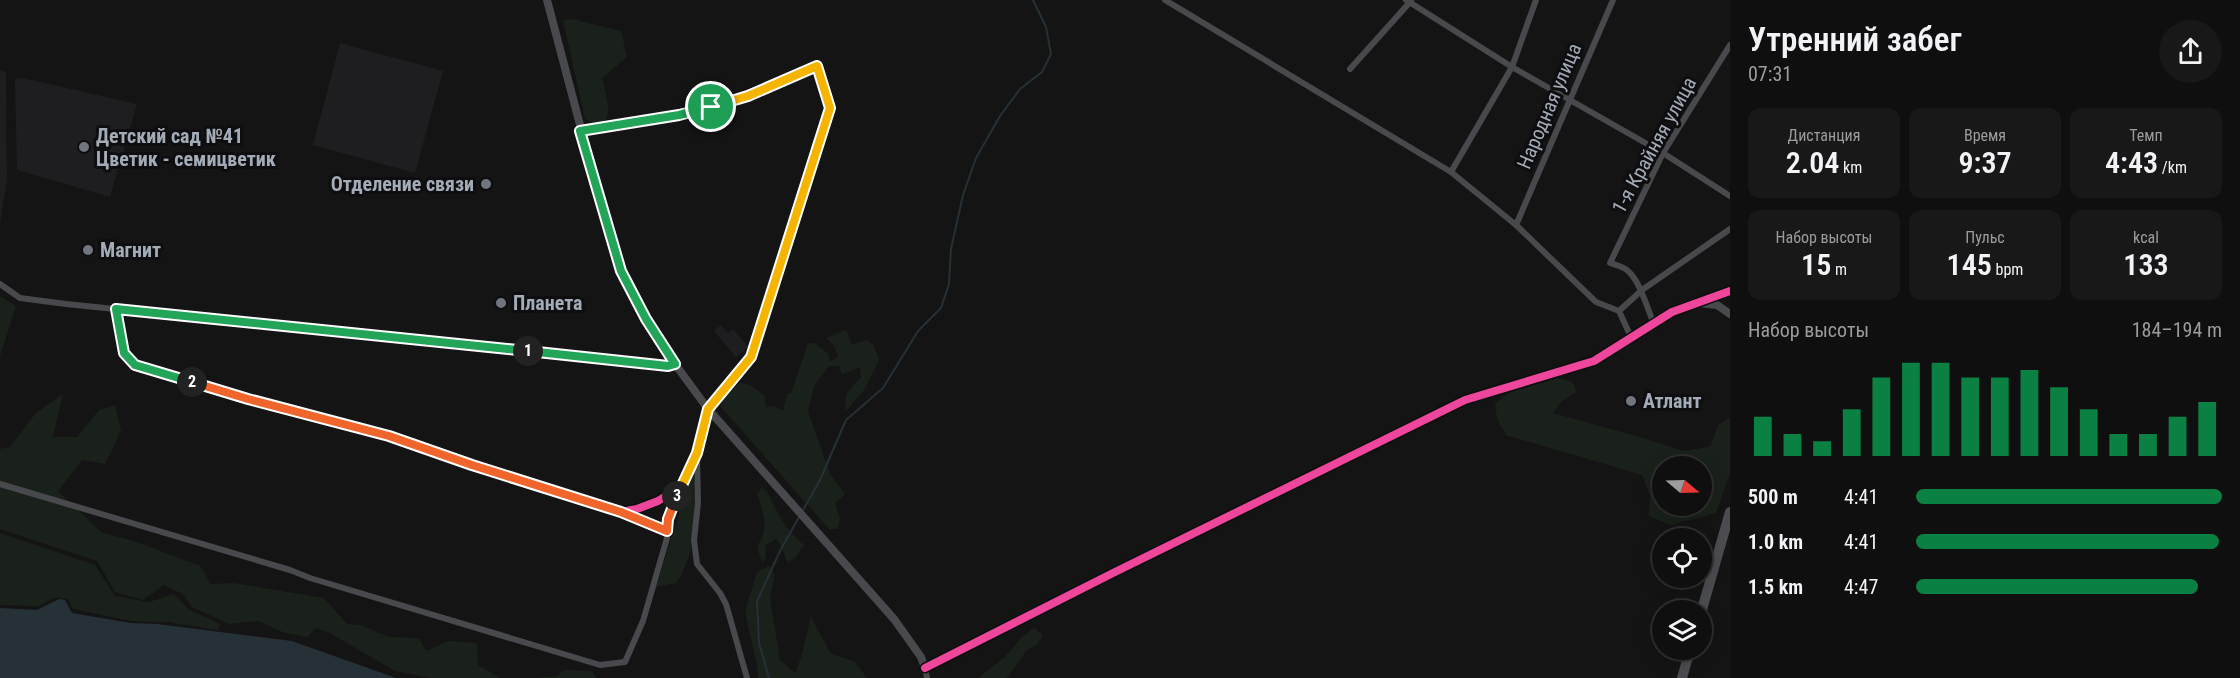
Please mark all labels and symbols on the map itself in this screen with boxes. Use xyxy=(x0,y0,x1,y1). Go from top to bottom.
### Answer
street label: Народная улица xyxy=(1512,40,1586,172)
street label: 1-я Крайняя улица xyxy=(1607,73,1701,217)
pin xyxy=(685,81,736,132)
place label: Детский сад №41 Цветик - семицветик xyxy=(96,124,276,171)
marker: Детский сад №41 Цветик - семицветик xyxy=(77,140,91,154)
place label: Отделение связи xyxy=(331,172,474,196)
marker: Отделение связи xyxy=(479,177,493,191)
place label: Магнит xyxy=(100,238,161,262)
marker: Магнит xyxy=(81,243,95,257)
place label: Планета xyxy=(513,291,583,315)
marker: Планета xyxy=(494,296,508,310)
pin: 1 xyxy=(513,336,543,366)
pin: 2 xyxy=(177,367,207,397)
place label: Атлант xyxy=(1643,389,1702,413)
marker: Атлант xyxy=(1624,394,1638,408)
north arrow xyxy=(1652,456,1712,516)
pin: 3 xyxy=(662,481,692,511)

